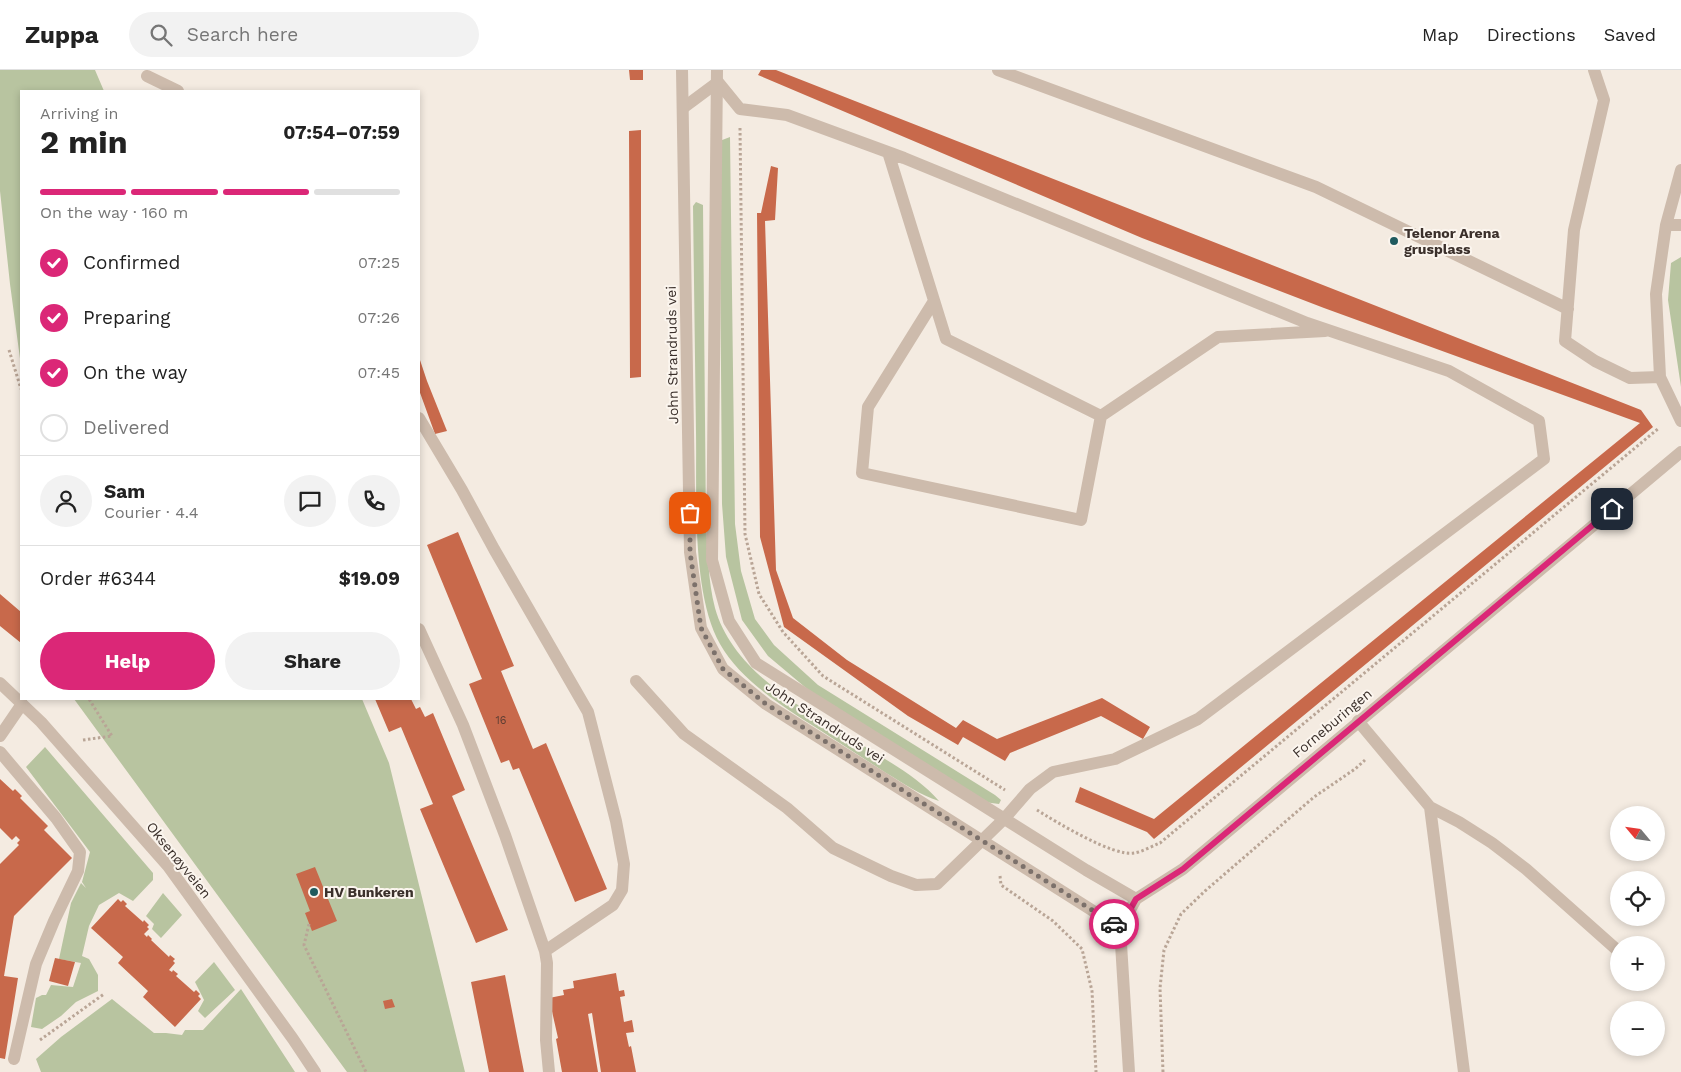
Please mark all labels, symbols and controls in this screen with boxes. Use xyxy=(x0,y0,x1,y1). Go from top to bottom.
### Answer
search box xyxy=(129,12,479,57)
text: Zuppa xyxy=(25,21,99,49)
icon: search xyxy=(147,21,175,49)
text: Search here xyxy=(187,23,298,46)
text: Map xyxy=(1422,24,1459,45)
text: Directions xyxy=(1487,24,1576,45)
text: Saved xyxy=(1604,24,1656,45)
text: Arriving in xyxy=(40,104,118,123)
text: 07:54–07:59 xyxy=(283,121,400,144)
text: 2 min xyxy=(40,123,128,161)
text: On the way · 160 m xyxy=(40,203,188,222)
place label: Telenor Arena grusplass xyxy=(1404,225,1500,257)
marker: Telenor Arena grusplass xyxy=(1388,235,1400,247)
icon: check xyxy=(40,249,68,277)
text: Confirmed xyxy=(83,251,180,274)
text: 07:25 xyxy=(358,253,400,272)
street label: John Strandruds vei xyxy=(663,286,681,424)
icon: check xyxy=(40,304,68,332)
text: Preparing xyxy=(83,306,170,329)
text: 07:26 xyxy=(358,308,400,327)
icon: check xyxy=(40,359,68,387)
text: On the way xyxy=(83,361,187,384)
text: 07:45 xyxy=(358,363,400,382)
text: Delivered xyxy=(83,416,170,439)
button: person xyxy=(40,475,92,527)
button: chat xyxy=(284,475,336,527)
button: phone xyxy=(348,475,400,527)
text: Sam xyxy=(104,480,145,503)
pin xyxy=(1591,488,1633,530)
pin xyxy=(669,492,711,534)
icon: home xyxy=(1598,495,1626,523)
icon: bag xyxy=(676,499,704,527)
text: Courier · 4.4 xyxy=(104,503,199,522)
text: Order #6344 xyxy=(40,567,156,590)
text: $19.09 xyxy=(339,567,400,590)
button: Help xyxy=(40,632,215,690)
button: Share xyxy=(225,632,400,690)
street label: John Strandruds vei xyxy=(763,678,887,766)
street label: Forneburingen xyxy=(1289,685,1375,761)
house number: 16 xyxy=(496,714,507,727)
north arrow xyxy=(1610,806,1665,861)
map controls xyxy=(1610,806,1665,1056)
street label: Oksenøyveien xyxy=(143,819,215,901)
button: locate xyxy=(1610,871,1665,926)
place label: HV Bunkeren xyxy=(324,884,414,900)
marker: HV Bunkeren xyxy=(308,886,320,898)
courier xyxy=(1089,899,1139,949)
icon: car xyxy=(1100,910,1128,938)
button: + xyxy=(1610,936,1665,991)
button: − xyxy=(1610,1001,1665,1056)

